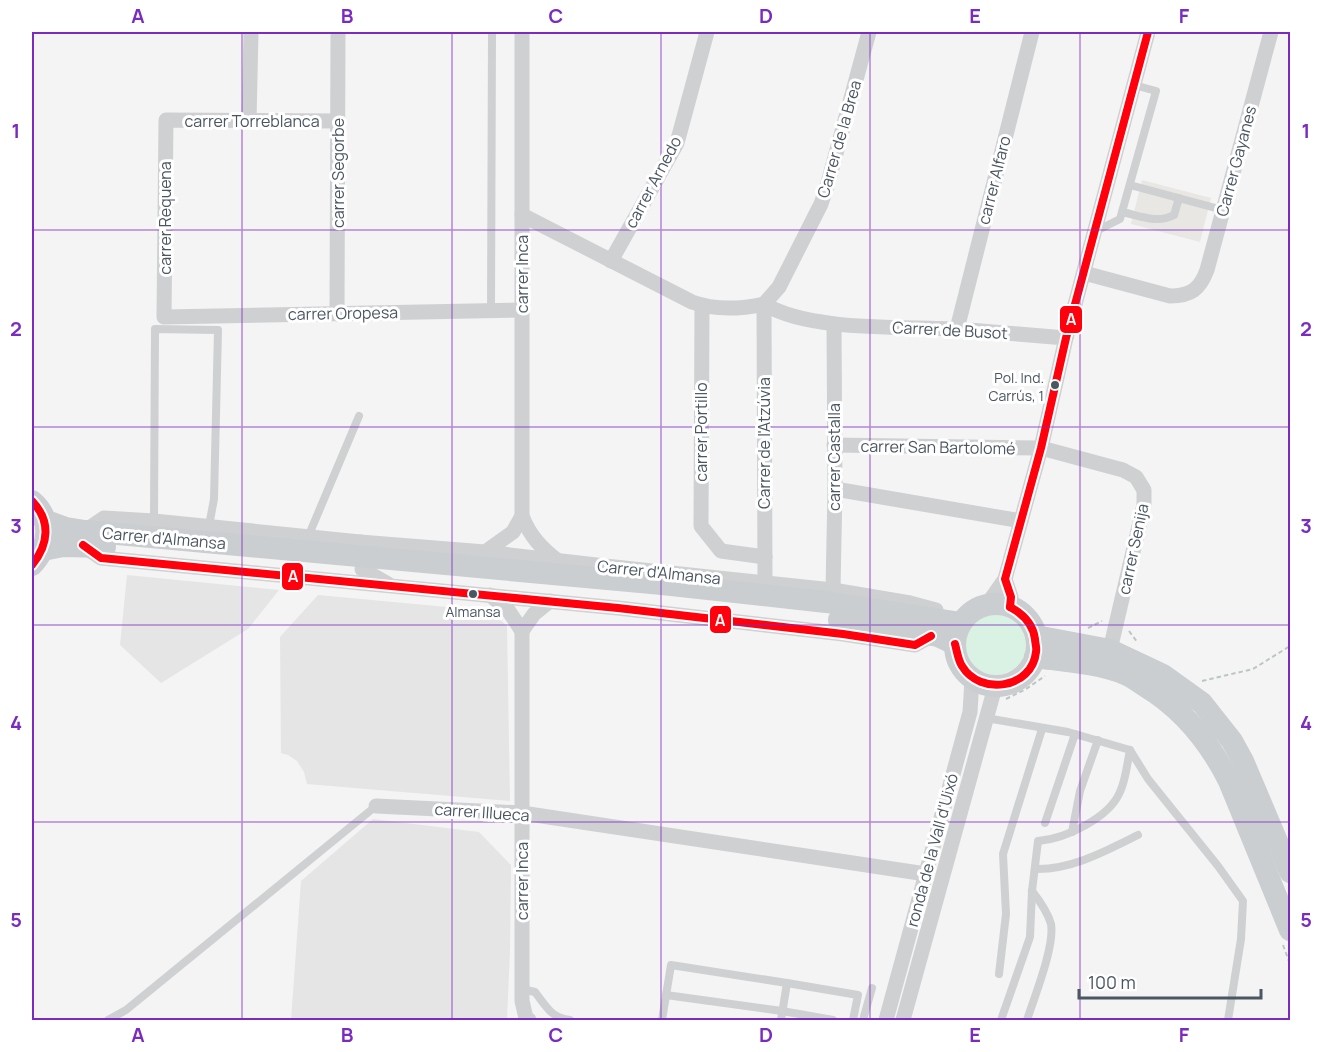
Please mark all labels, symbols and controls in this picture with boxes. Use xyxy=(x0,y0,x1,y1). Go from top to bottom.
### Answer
text: A xyxy=(131,2,145,29)
text: B xyxy=(341,2,354,29)
text: C xyxy=(549,2,563,29)
text: D xyxy=(759,2,773,29)
text: E xyxy=(969,2,981,29)
text: F xyxy=(1179,2,1190,29)
street label: Carrer de la Brea xyxy=(812,78,866,200)
street label: Carrer Gayanes xyxy=(1211,103,1261,219)
street label: carrer Torreblanca xyxy=(184,110,320,132)
text: 1 xyxy=(12,117,20,144)
text: 1 xyxy=(1302,117,1310,144)
street label: carrer Segorbe xyxy=(327,118,349,228)
street label: carrer Arnedo xyxy=(620,132,686,232)
street label: carrer Alfaro xyxy=(972,133,1016,227)
street label: carrer Requena xyxy=(154,161,176,275)
street label: carrer Inca xyxy=(511,235,533,313)
street label: carrer Oropesa xyxy=(288,301,398,325)
line badge: A xyxy=(1059,305,1083,334)
text: A xyxy=(1066,308,1077,330)
text: 2 xyxy=(10,315,22,342)
text: 2 xyxy=(1300,315,1312,342)
street label: Carrer de Busot xyxy=(892,316,1008,344)
place label: Pol. Ind. Carrús, 1 xyxy=(988,368,1044,405)
street label: Carrer de l'Atzúvia xyxy=(753,377,775,509)
marker: Pol. Ind. Carrús, 1 xyxy=(1049,379,1061,391)
street label: carrer Portillo xyxy=(690,382,712,482)
street label: carrer Castalla xyxy=(823,403,845,511)
street label: carrer San Bartolomé xyxy=(860,435,1016,459)
street label: carrer Senija xyxy=(1113,501,1153,597)
text: 3 xyxy=(10,512,22,539)
text: 3 xyxy=(1300,512,1312,539)
street label: Carrer d'Almansa xyxy=(101,522,227,554)
street label: Carrer d'Almansa xyxy=(596,555,722,589)
line badge: A xyxy=(281,562,304,591)
text: A xyxy=(288,565,299,587)
marker: Almansa xyxy=(467,588,479,600)
place label: Almansa xyxy=(445,602,501,621)
line badge: A xyxy=(709,605,732,634)
text: A xyxy=(715,609,726,631)
text: 4 xyxy=(10,709,22,736)
text: 4 xyxy=(1300,709,1312,736)
street label: ronda de la Vall d'Uixó xyxy=(901,771,963,929)
street label: carrer Illueca xyxy=(434,798,530,826)
street label: carrer Inca xyxy=(511,842,533,920)
text: 5 xyxy=(10,906,22,933)
text: 5 xyxy=(1300,906,1312,933)
scale bar xyxy=(1079,962,1260,1000)
text: 100 m xyxy=(1088,970,1136,994)
text: A xyxy=(131,1021,145,1048)
text: B xyxy=(341,1021,354,1048)
text: C xyxy=(549,1021,563,1048)
text: D xyxy=(759,1021,773,1048)
text: E xyxy=(969,1021,981,1048)
text: F xyxy=(1179,1021,1190,1048)

